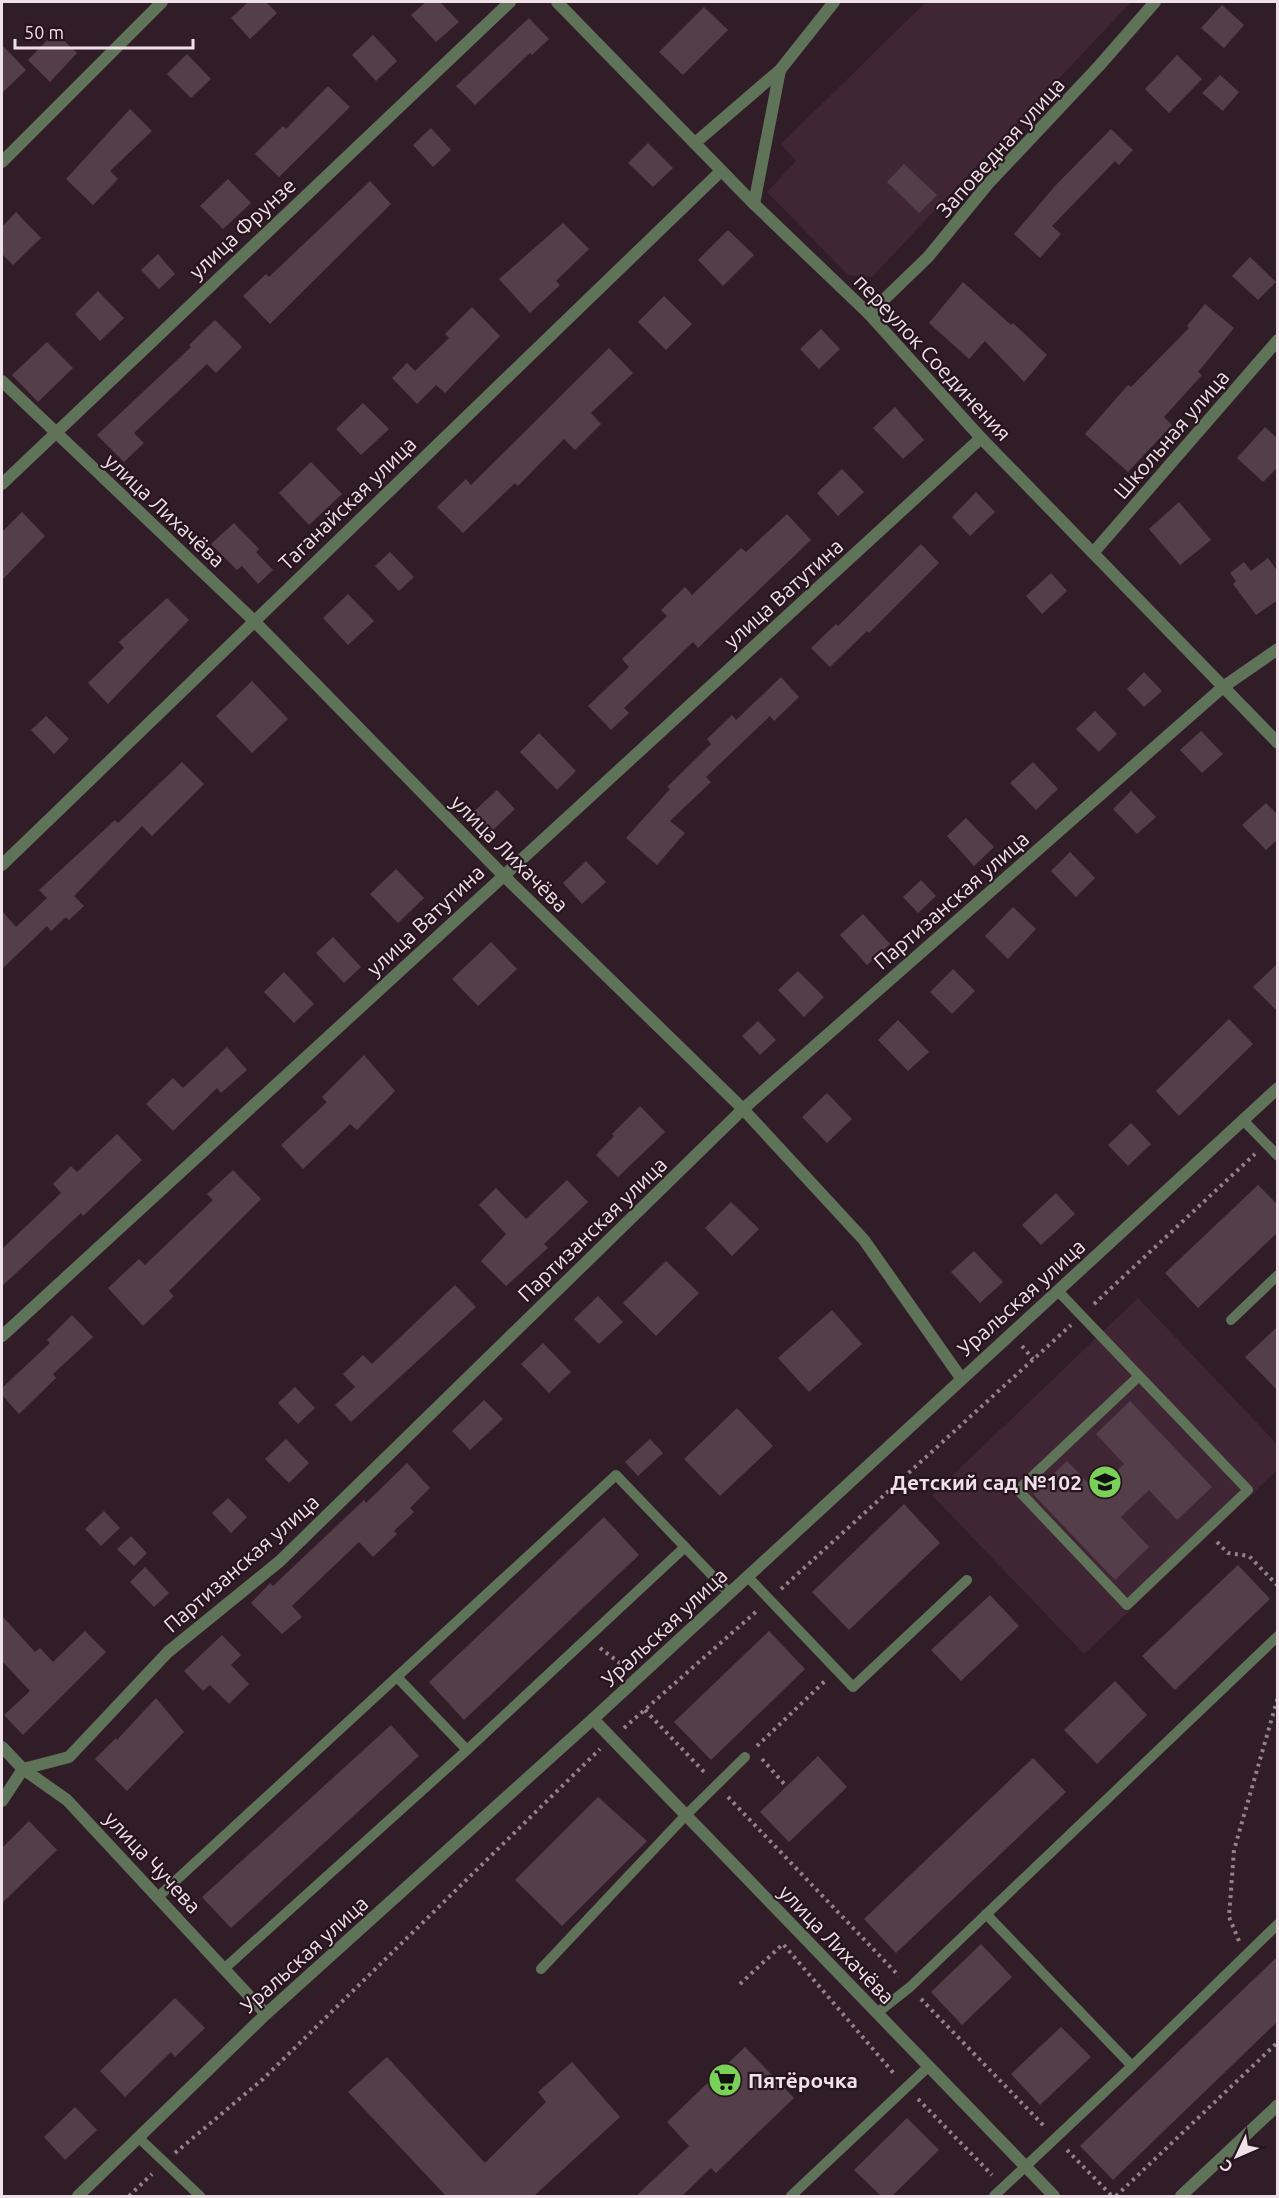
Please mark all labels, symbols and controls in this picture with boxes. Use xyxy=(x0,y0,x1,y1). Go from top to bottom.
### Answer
scale bar xyxy=(15,12,194,50)
text: 50 m xyxy=(24,22,64,42)
street label: Заповедная улица xyxy=(931,72,1069,222)
street label: улица Фрунзе xyxy=(184,173,300,283)
street label: переулок Соединения xyxy=(850,269,1016,445)
street label: Школьная улица xyxy=(1109,365,1233,503)
street label: Таганайская улица xyxy=(273,431,421,575)
street label: улица Лихачёва xyxy=(100,448,230,572)
street label: улица Ватутина xyxy=(719,533,847,653)
street label: улица Лихачёва xyxy=(446,789,574,917)
street label: Партизанская улица xyxy=(869,826,1033,974)
street label: улица Ватутина xyxy=(361,860,489,980)
street label: Партизанская улица xyxy=(513,1152,671,1306)
street label: Уральская улица xyxy=(952,1234,1090,1360)
school or university icon: Детский сад №102 xyxy=(1087,1464,1123,1500)
place label: Детский сад №102 xyxy=(890,1470,1082,1494)
street label: Партизанская улица xyxy=(159,1489,323,1637)
street label: Уральская улица xyxy=(596,1563,732,1691)
street label: улица Чучева xyxy=(100,1806,206,1918)
street label: улица Лихачёва xyxy=(774,1880,900,2008)
street label: Уральская улица xyxy=(235,1891,373,2017)
supermarket icon: Пятёрочка xyxy=(707,2062,743,2098)
place label: Пятёрочка xyxy=(748,2068,858,2092)
north arrow xyxy=(1207,2126,1267,2186)
text: С xyxy=(1216,2156,1236,2176)

